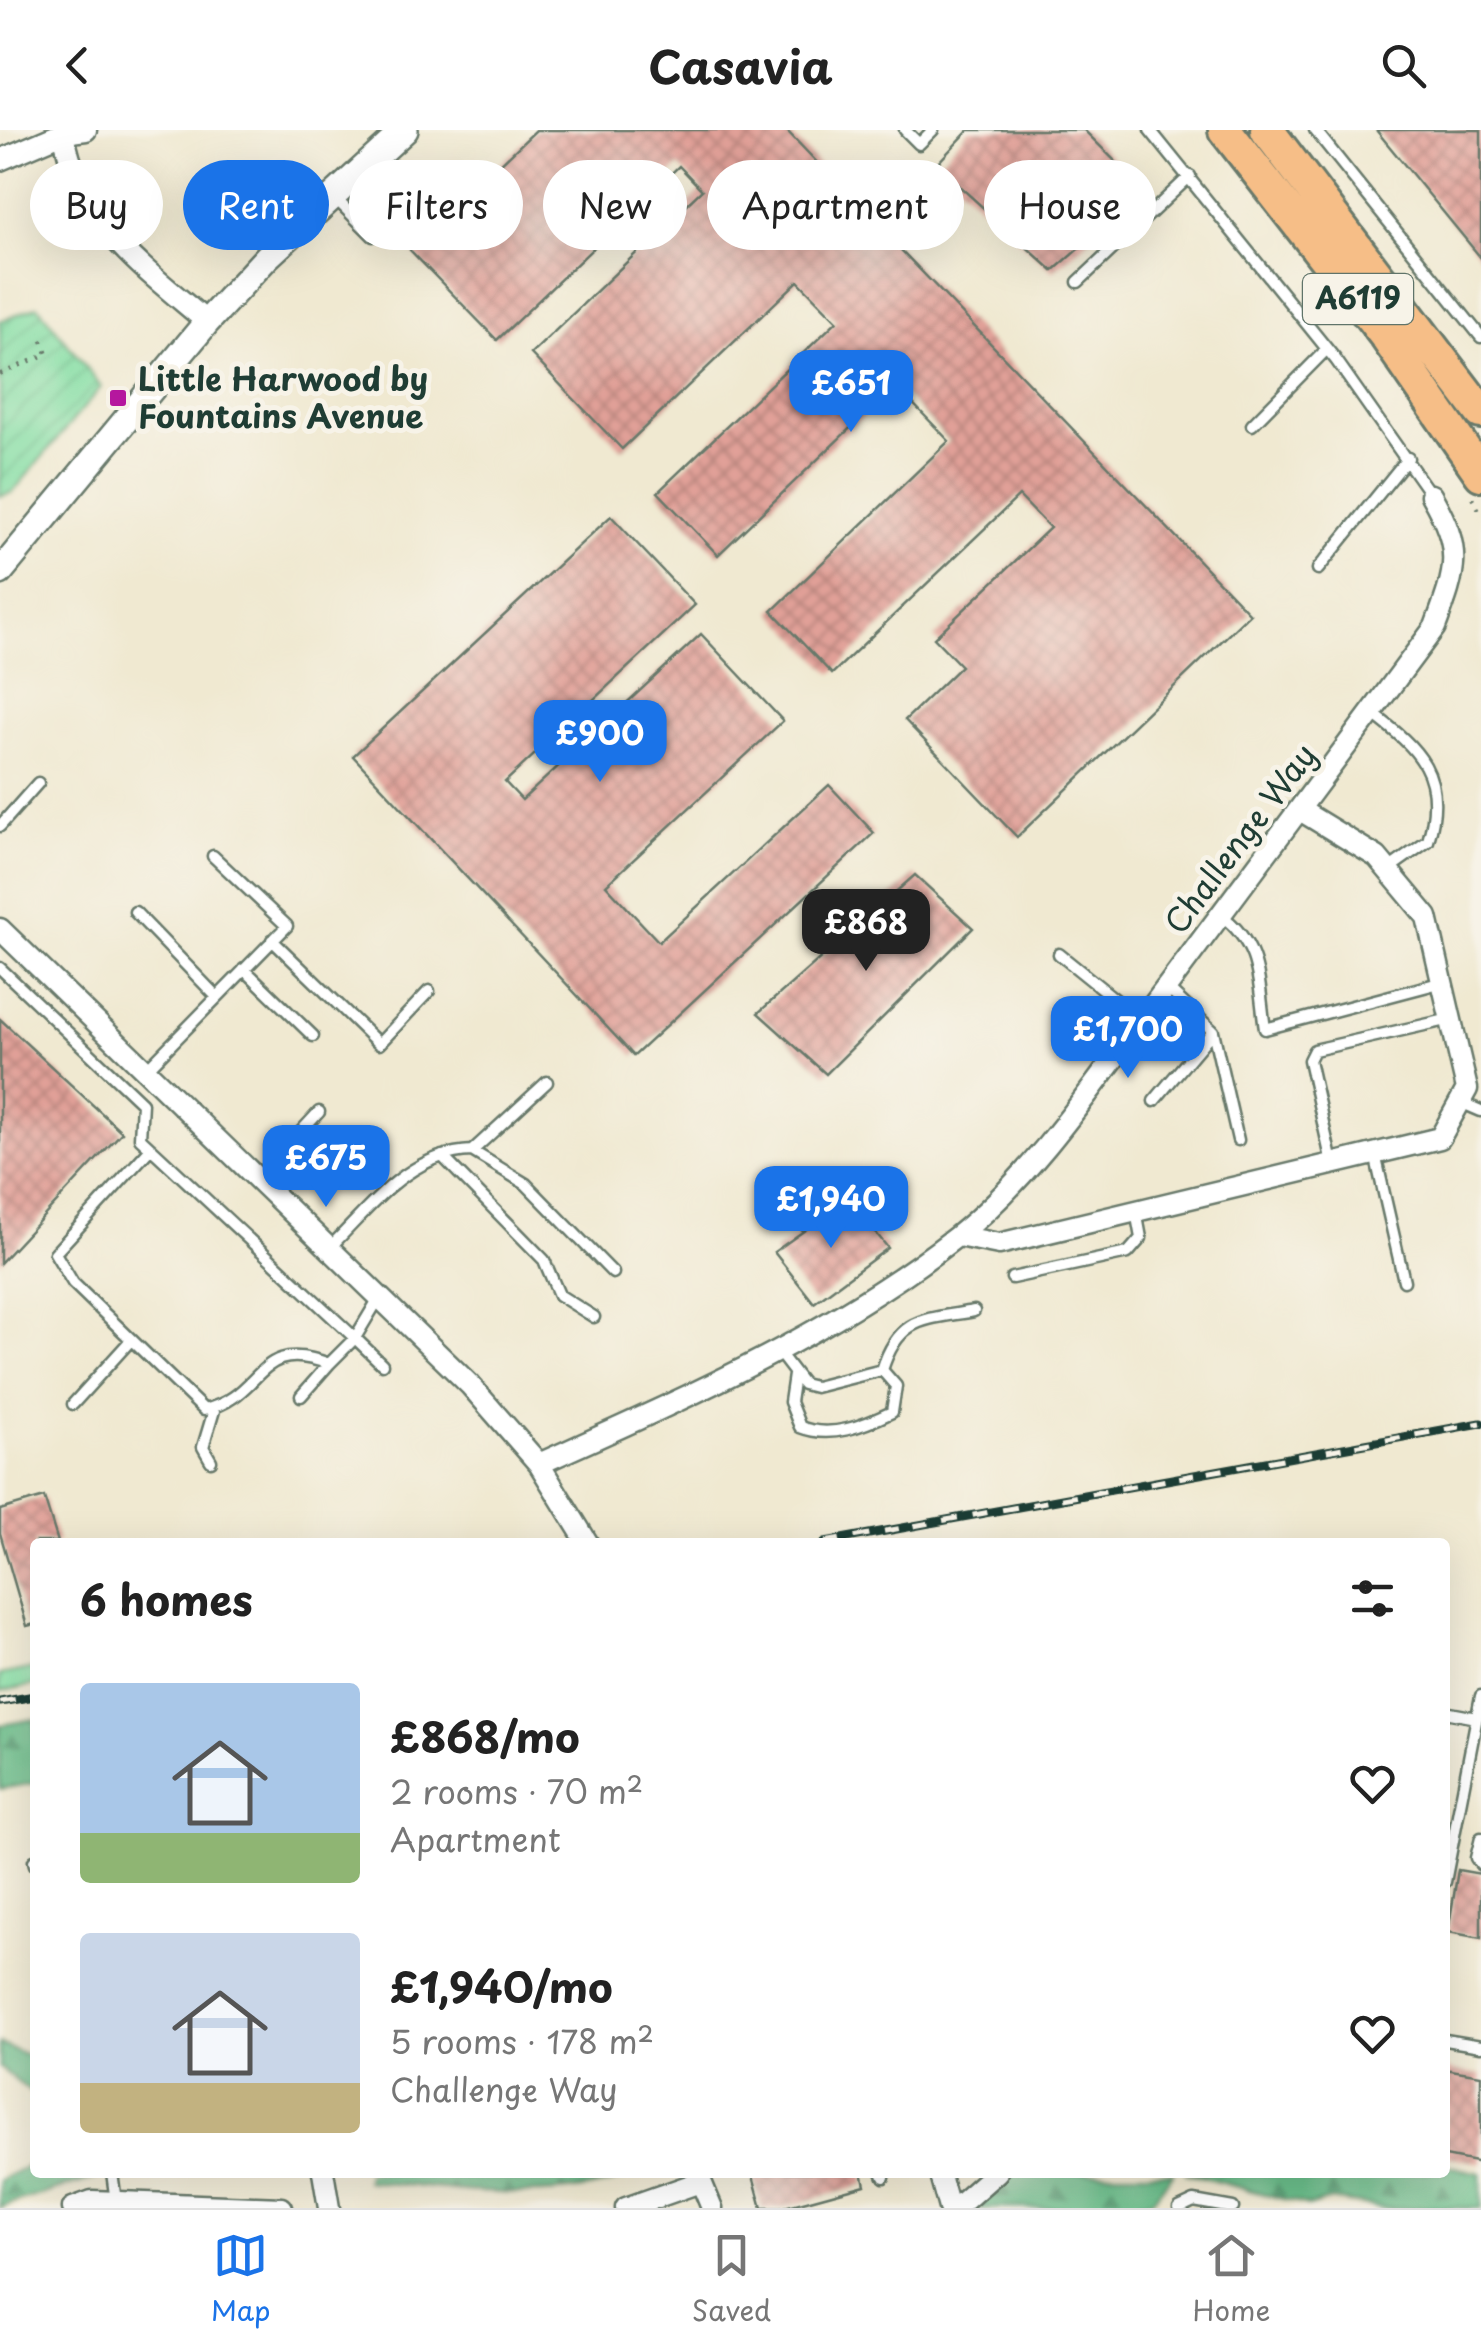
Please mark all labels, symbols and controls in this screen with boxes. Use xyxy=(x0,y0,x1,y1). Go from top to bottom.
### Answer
text: Casavia xyxy=(648,31,833,99)
icon: back xyxy=(50,38,105,93)
icon: search xyxy=(1376,38,1431,93)
chip: Buy xyxy=(30,160,163,250)
chip: Rent xyxy=(183,160,329,250)
chip: Filters xyxy=(349,160,523,250)
chip: New xyxy=(543,160,687,250)
chip: Apartment xyxy=(707,160,964,250)
chip: House xyxy=(984,160,1156,250)
road number: A6119 xyxy=(1303,274,1413,324)
pin: £651 xyxy=(792,350,910,435)
place label: Little Harwood by Fountains Avenue xyxy=(138,354,428,439)
text: £651 xyxy=(811,358,891,406)
marker: Little Harwood by Fountains Avenue xyxy=(107,387,129,409)
pin: £900 xyxy=(541,700,659,785)
text: £900 xyxy=(556,708,644,756)
street label: Challenge Way xyxy=(1152,732,1327,943)
pin: £868 xyxy=(807,889,925,974)
text: £868 xyxy=(824,897,908,945)
pin: £1,700 xyxy=(1047,996,1209,1081)
text: £1,700 xyxy=(1073,1004,1183,1052)
pin: £675 xyxy=(267,1125,385,1210)
text: £675 xyxy=(285,1133,367,1181)
pin: £1,940 xyxy=(750,1166,912,1251)
text: £1,940 xyxy=(776,1174,886,1222)
text: 6 homes xyxy=(80,1567,253,1630)
icon: filters xyxy=(1345,1571,1400,1626)
text: £868/mo xyxy=(390,1704,580,1767)
icon: home xyxy=(160,1723,280,1843)
icon: heart xyxy=(1345,1756,1400,1811)
text: 2 rooms · 70 m² xyxy=(390,1767,643,1815)
text: Apartment xyxy=(390,1815,561,1863)
text: £1,940/mo xyxy=(390,1954,613,2017)
icon: home xyxy=(160,1973,280,2093)
icon: heart xyxy=(1345,2006,1400,2061)
text: 5 rooms · 178 m² xyxy=(390,2017,654,2065)
text: Challenge Way xyxy=(390,2065,618,2113)
tab: Map xyxy=(211,2228,270,2331)
tab: Saved xyxy=(692,2228,771,2331)
tab: Home xyxy=(1192,2228,1270,2331)

